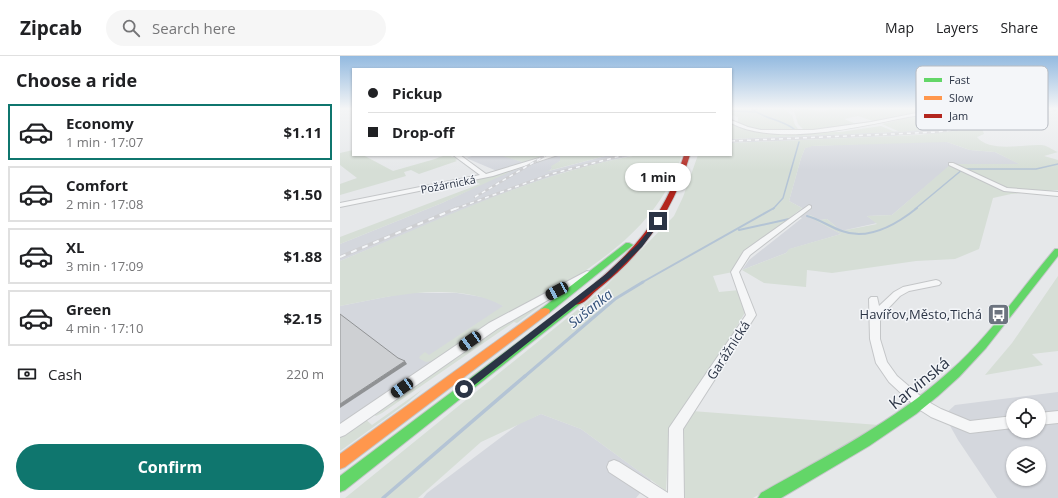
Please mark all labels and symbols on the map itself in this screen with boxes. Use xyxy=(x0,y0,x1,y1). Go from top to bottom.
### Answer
legend xyxy=(916,66,1048,130)
text: Fast xyxy=(949,72,970,87)
text: Slow xyxy=(949,90,973,105)
text: Jam xyxy=(948,108,968,123)
callout: 1 min xyxy=(625,163,691,191)
street label: Požárnická xyxy=(419,171,477,197)
route end xyxy=(649,212,667,230)
car xyxy=(544,280,570,302)
water label: Sušanka xyxy=(564,284,616,332)
bus stop icon: Havířov,Město,Tichá xyxy=(985,301,1011,327)
place label: Havířov,Město,Tichá xyxy=(860,305,982,323)
street label: Garážnická xyxy=(702,317,754,383)
car xyxy=(457,329,483,353)
street label: Karvinská xyxy=(884,352,954,414)
car xyxy=(389,376,415,400)
route start xyxy=(455,380,473,398)

